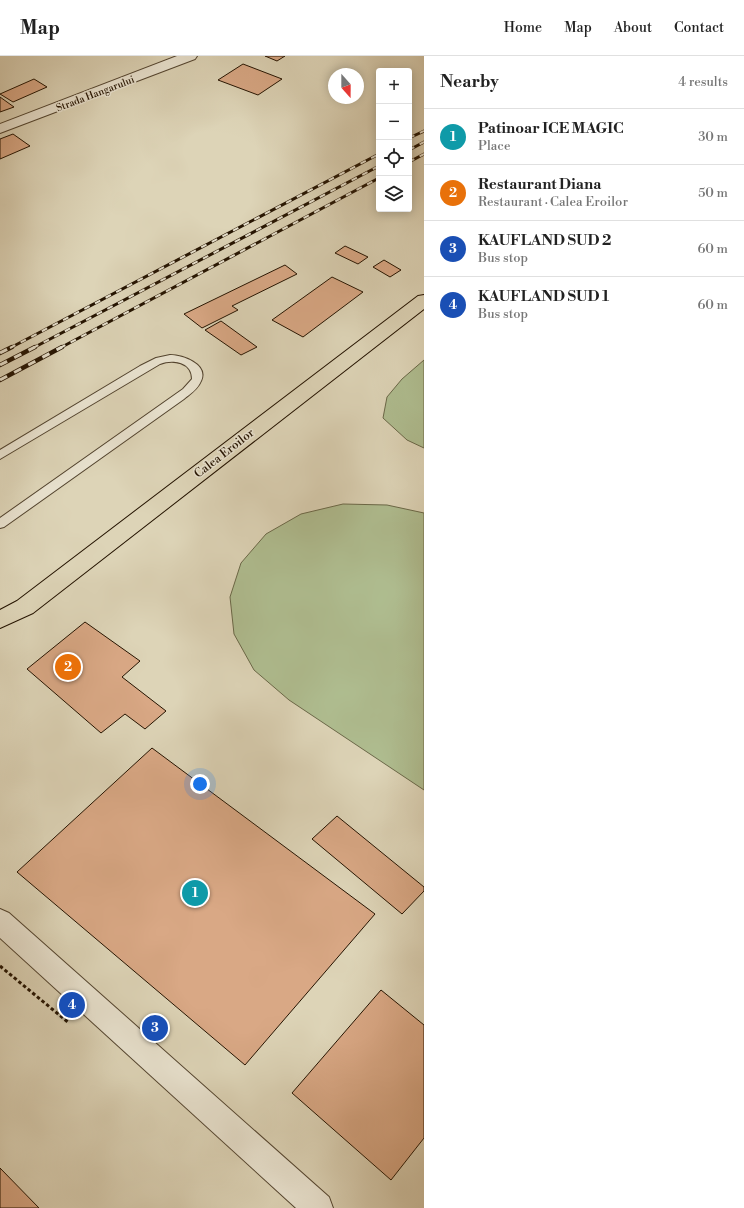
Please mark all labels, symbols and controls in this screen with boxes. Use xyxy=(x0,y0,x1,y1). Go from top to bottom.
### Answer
text: Map xyxy=(20,16,60,40)
text: Home xyxy=(504,19,542,37)
text: Map xyxy=(564,19,592,37)
text: About xyxy=(614,19,652,37)
text: Contact xyxy=(674,19,724,37)
north arrow xyxy=(328,68,364,104)
map controls xyxy=(376,68,412,212)
button: + xyxy=(376,68,412,104)
text: Nearby xyxy=(440,71,499,93)
street label: Strada Hangarului xyxy=(54,73,137,114)
text: 4 results xyxy=(678,74,728,90)
button: − xyxy=(376,104,412,140)
text: Patinoar ICE MAGIC xyxy=(478,119,624,138)
text: 1 xyxy=(450,129,456,145)
text: 30 m xyxy=(698,129,728,145)
text: Place xyxy=(478,138,510,154)
button: locate xyxy=(376,140,412,176)
text: Restaurant Diana xyxy=(478,175,601,194)
button: layers xyxy=(376,176,412,212)
text: 2 xyxy=(449,185,457,201)
text: 50 m xyxy=(698,185,728,201)
text: Restaurant · Calea Eroilor xyxy=(478,194,628,210)
text: KAUFLAND SUD 2 xyxy=(478,231,611,250)
text: 3 xyxy=(449,241,457,257)
text: 60 m xyxy=(697,241,728,257)
text: Bus stop xyxy=(478,250,528,266)
text: KAUFLAND SUD 1 xyxy=(478,287,609,306)
text: 4 xyxy=(449,297,457,313)
text: 60 m xyxy=(697,297,728,313)
text: Bus stop xyxy=(478,306,528,322)
street label: Calea Eroilor xyxy=(191,425,257,481)
pin: 2 xyxy=(55,652,81,682)
your location xyxy=(190,774,210,794)
pin: 1 xyxy=(182,878,208,908)
pin: 4 xyxy=(59,990,85,1020)
pin: 3 xyxy=(142,1013,168,1043)

